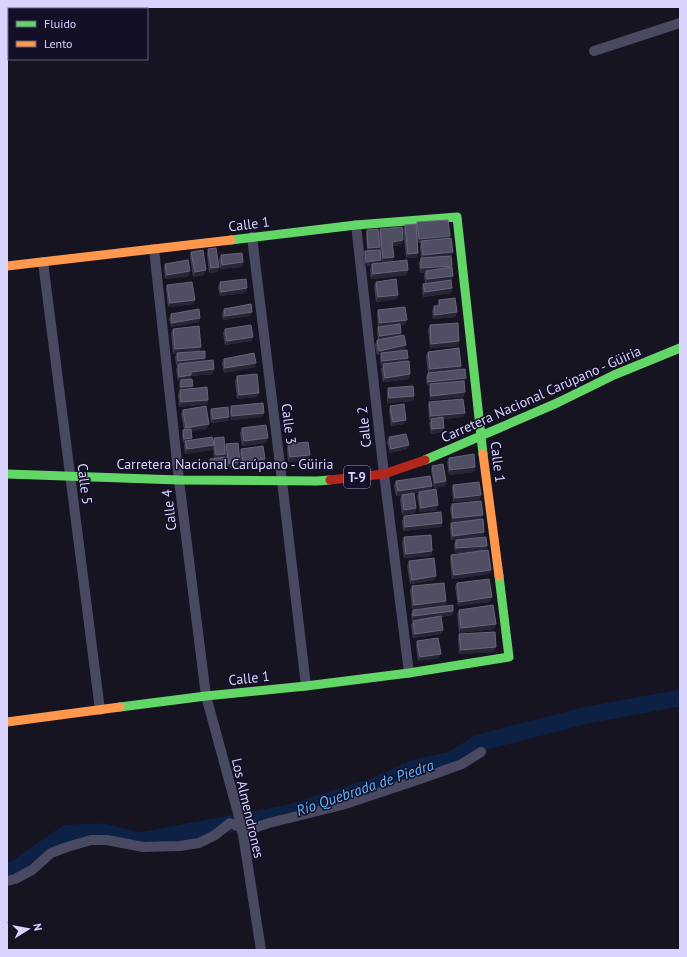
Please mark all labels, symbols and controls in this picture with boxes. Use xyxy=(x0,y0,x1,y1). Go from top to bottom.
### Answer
legend xyxy=(8,8,148,60)
text: Fluido xyxy=(44,16,76,31)
text: Lento xyxy=(44,36,73,51)
street label: Calle 1 xyxy=(227,213,271,235)
street label: Carretera Nacional Carúpano - Güiria xyxy=(438,342,644,446)
street label: Calle 3 xyxy=(278,402,300,446)
street label: Calle 2 xyxy=(353,405,375,449)
street label: Calle 1 xyxy=(487,440,509,484)
street label: Carretera Nacional Carúpano - Güiria xyxy=(116,455,334,473)
street label: Calle 5 xyxy=(74,462,96,506)
road number: T-9 xyxy=(344,466,370,488)
street label: Calle 4 xyxy=(158,488,180,532)
street label: Calle 1 xyxy=(227,667,271,689)
water label: Río Quebrada de Piedra xyxy=(294,755,437,820)
street label: Los Almendrones xyxy=(228,756,268,860)
north arrow xyxy=(8,909,48,949)
text: N xyxy=(30,922,45,932)

